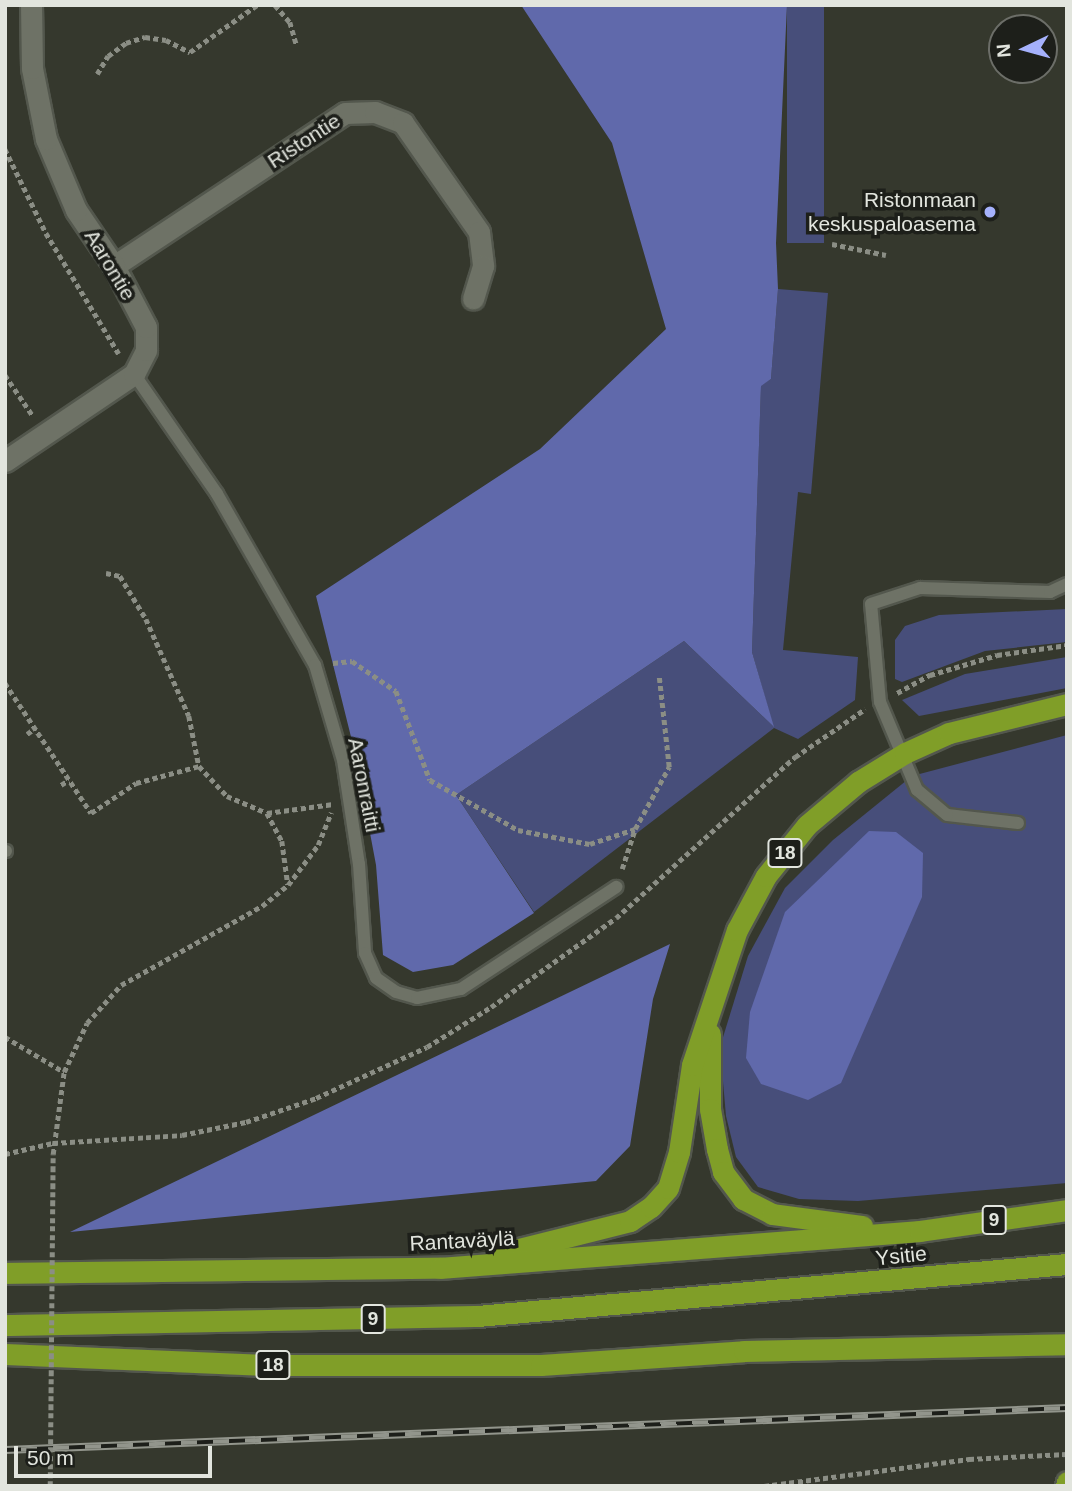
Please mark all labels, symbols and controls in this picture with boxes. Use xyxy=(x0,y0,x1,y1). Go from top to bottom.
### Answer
north arrow xyxy=(988,14,1058,84)
text: N xyxy=(993,43,1015,58)
street label: Ristontie xyxy=(263,108,345,174)
place label: Ristonmaan keskuspaloasema xyxy=(808,187,976,237)
marker: Ristonmaan keskuspaloasema xyxy=(982,204,998,220)
street label: Aarontie xyxy=(79,225,141,305)
street label: Aaronraitti xyxy=(343,736,385,834)
road number: 18 xyxy=(766,838,804,868)
road number: 9 xyxy=(980,1204,1008,1236)
street label: Rantaväylä xyxy=(409,1226,515,1256)
street label: Ysitie xyxy=(874,1241,928,1271)
road number: 9 xyxy=(359,1303,387,1334)
road number: 18 xyxy=(254,1350,292,1380)
scale bar xyxy=(18,1432,215,1476)
text: 50 m xyxy=(27,1446,74,1469)

